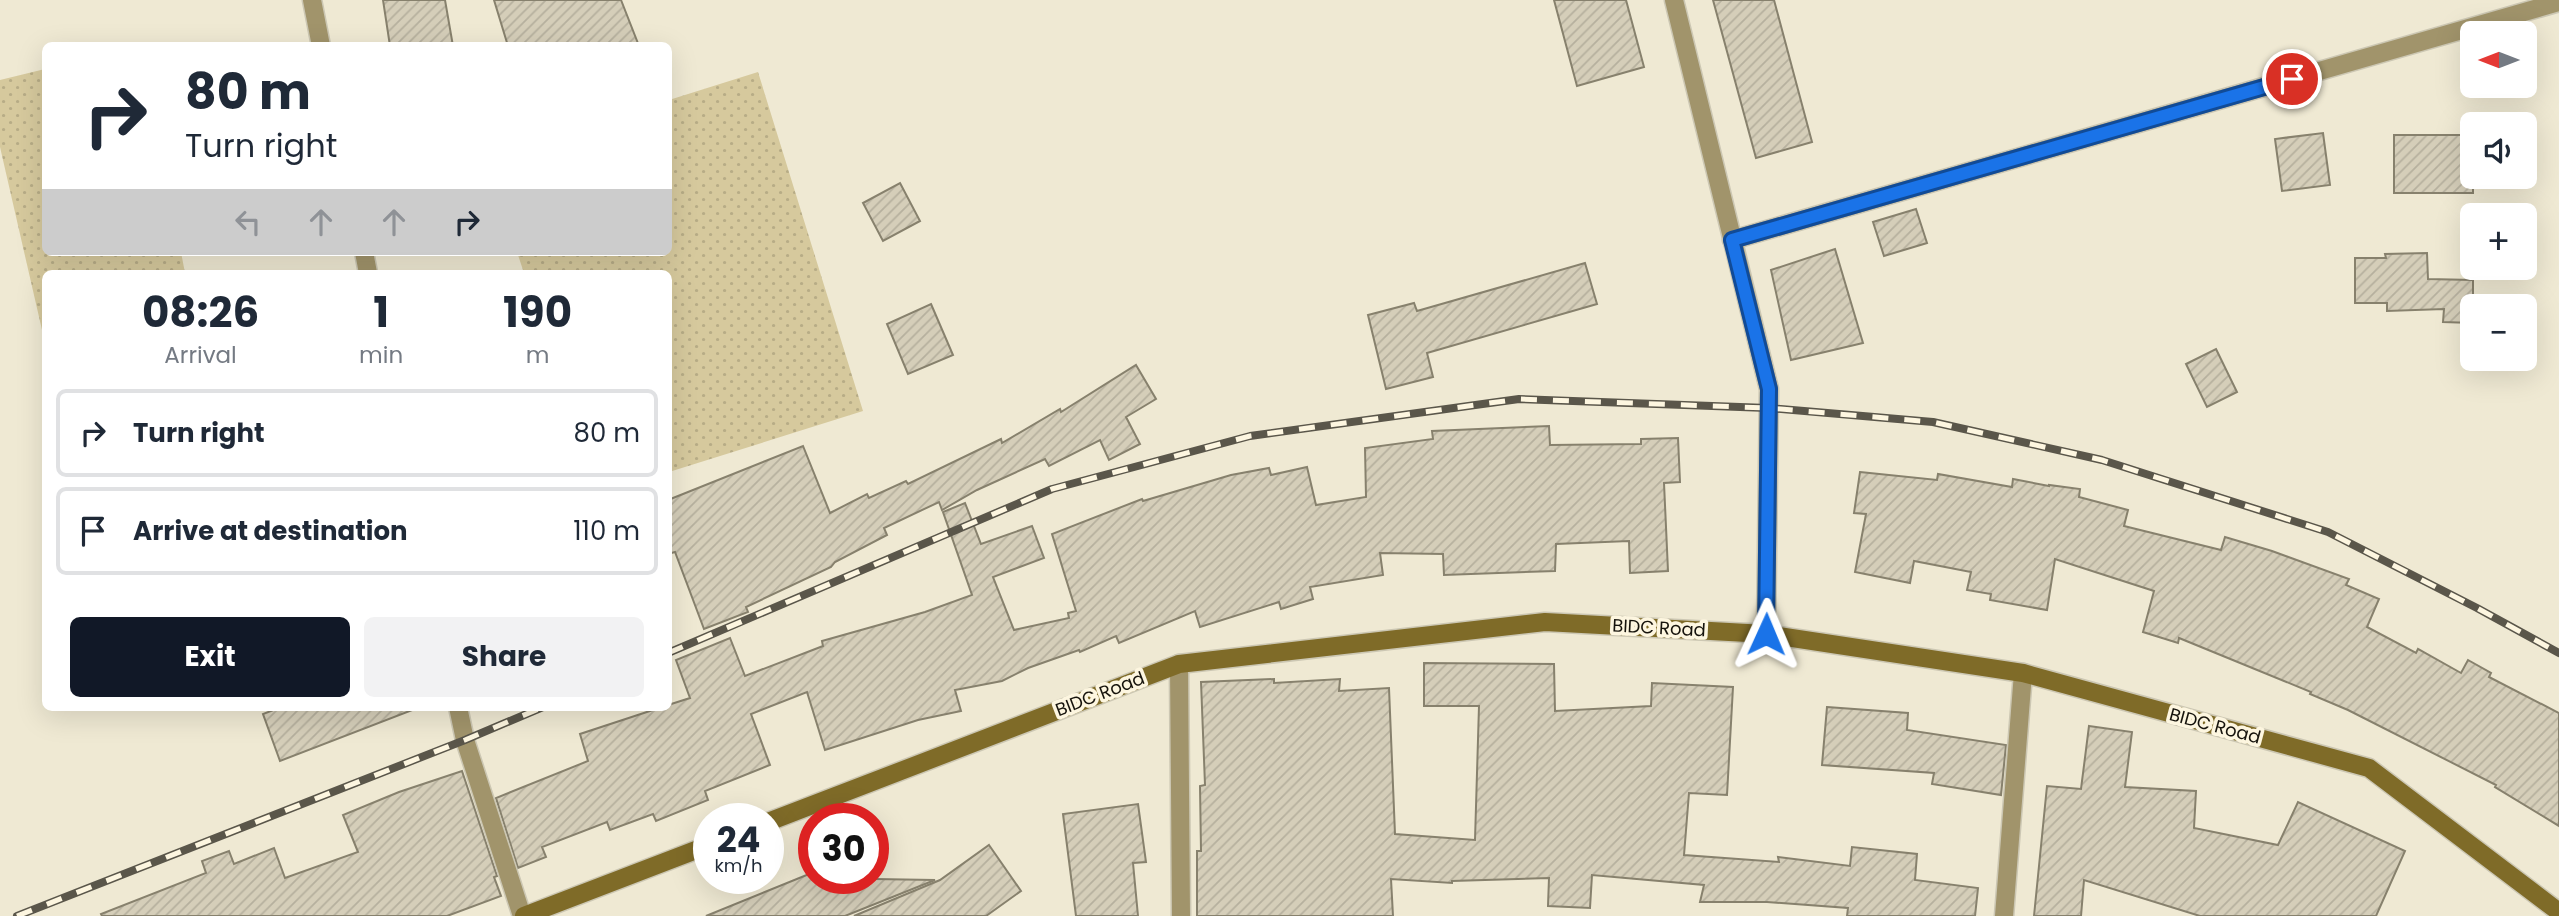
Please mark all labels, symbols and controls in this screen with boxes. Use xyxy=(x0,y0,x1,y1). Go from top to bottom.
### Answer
north arrow xyxy=(2460,21,2538,98)
map controls xyxy=(2460,21,2537,371)
pin xyxy=(2262,49,2322,109)
text: 80 m xyxy=(185,58,311,126)
icon: arrive xyxy=(2273,60,2311,98)
icon: right xyxy=(70,70,161,161)
button: sound xyxy=(2460,112,2537,189)
text: Turn right xyxy=(185,123,337,168)
icon: left xyxy=(229,203,267,241)
icon: ahead xyxy=(302,203,340,241)
icon: ahead xyxy=(375,203,413,241)
icon: right xyxy=(448,203,486,241)
button: + xyxy=(2460,203,2537,280)
text: 08:26 xyxy=(142,283,259,342)
text: 1 xyxy=(373,283,389,342)
text: 190 xyxy=(503,283,572,342)
button: − xyxy=(2460,294,2537,371)
text: Arrival xyxy=(164,339,237,371)
text: min xyxy=(359,339,403,371)
text: m xyxy=(526,339,549,371)
icon: right xyxy=(74,414,112,452)
text: Turn right xyxy=(133,415,265,451)
text: 80 m xyxy=(574,415,640,451)
icon: arrive xyxy=(74,512,112,550)
text: Arrive at destination xyxy=(133,513,408,549)
text: 110 m xyxy=(573,513,640,549)
position arrow xyxy=(1729,597,1803,671)
street label: BIDC Road xyxy=(1612,613,1706,642)
button: Exit xyxy=(70,617,350,697)
button: Share xyxy=(364,617,644,697)
street label: BIDC Road xyxy=(1052,665,1148,722)
street label: BIDC Road xyxy=(2167,701,2264,750)
speed limit sign: 30 xyxy=(798,803,889,894)
text: 24 xyxy=(717,815,760,864)
text: km/h xyxy=(715,853,762,878)

